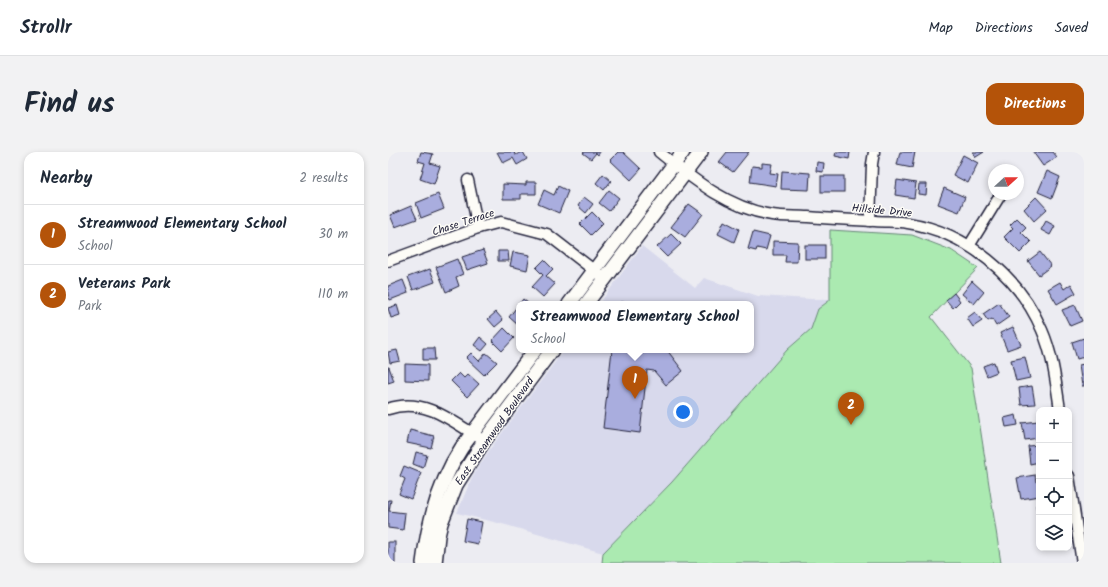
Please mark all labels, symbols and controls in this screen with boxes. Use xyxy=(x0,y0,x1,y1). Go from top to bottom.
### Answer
text: Strollr xyxy=(20,13,72,43)
text: Map xyxy=(928,17,953,39)
text: Directions xyxy=(975,17,1033,39)
text: Saved xyxy=(1055,17,1088,39)
text: Find us xyxy=(24,82,115,127)
button: Directions xyxy=(986,83,1084,125)
north arrow xyxy=(988,164,1024,200)
text: Nearby xyxy=(40,165,92,192)
text: 2 results xyxy=(300,168,348,189)
street label: Hillside Drive xyxy=(851,199,913,223)
street label: Chase Terrace xyxy=(430,204,497,242)
text: Streamwood Elementary School xyxy=(78,212,287,236)
text: 1 xyxy=(51,224,55,245)
text: 30 m xyxy=(319,224,348,245)
text: School xyxy=(78,236,113,257)
text: Veterans Park xyxy=(78,272,170,296)
text: 2 xyxy=(49,284,57,305)
text: 110 m xyxy=(318,284,348,305)
text: Park xyxy=(78,296,102,317)
popup xyxy=(516,301,754,353)
text: Streamwood Elementary School xyxy=(531,305,739,329)
text: School xyxy=(531,329,565,350)
pin: 1 xyxy=(622,366,648,399)
street label: East Streamwood Boulevard xyxy=(451,373,539,489)
pin: 2 xyxy=(838,392,864,425)
your location xyxy=(673,402,693,422)
map controls xyxy=(1036,407,1072,551)
button: + xyxy=(1036,407,1072,443)
button: − xyxy=(1036,443,1072,479)
button: locate xyxy=(1036,479,1072,515)
button: layers xyxy=(1036,515,1072,551)

